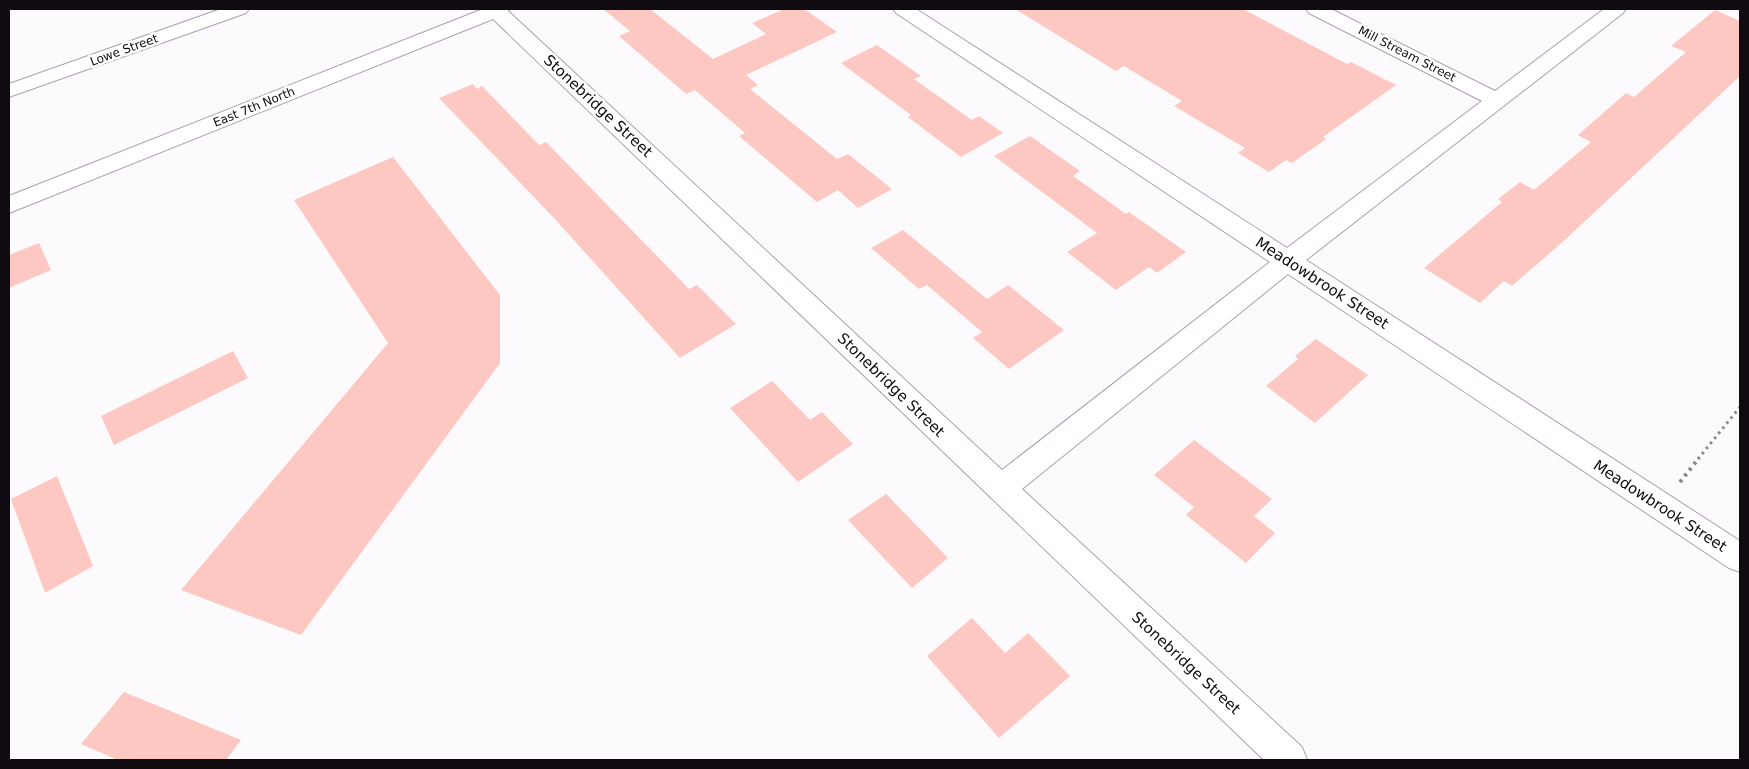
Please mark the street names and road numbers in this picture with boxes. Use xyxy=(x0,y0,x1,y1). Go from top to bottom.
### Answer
street label: Mill Stream Street xyxy=(1356,23,1458,85)
street label: Lowe Street xyxy=(88,31,160,69)
street label: Stonebridge Street xyxy=(540,51,656,161)
street label: East 7th North xyxy=(211,84,297,130)
street label: Meadowbrook Street xyxy=(1252,233,1392,333)
street label: Stonebridge Street xyxy=(834,329,948,441)
street label: Meadowbrook Street xyxy=(1590,456,1730,556)
street label: Stonebridge Street xyxy=(1128,608,1244,718)

